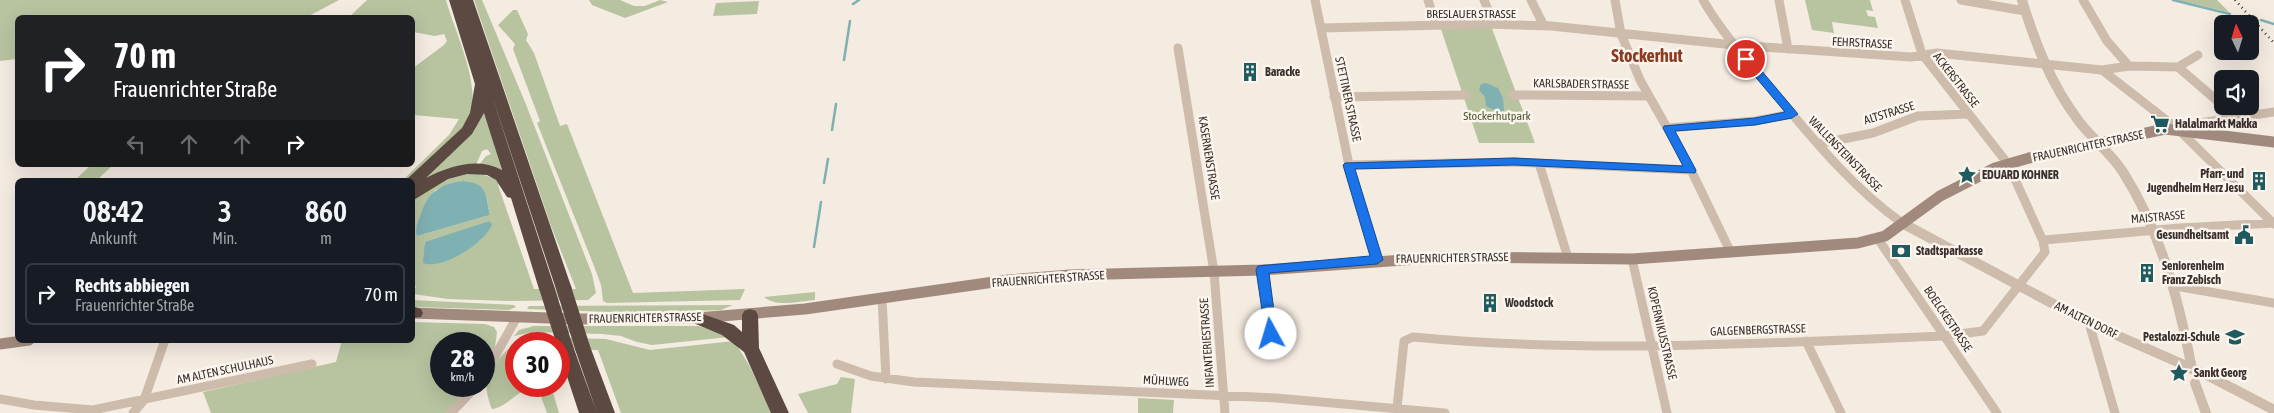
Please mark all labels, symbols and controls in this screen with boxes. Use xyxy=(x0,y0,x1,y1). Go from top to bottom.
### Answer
street label: BRESLAUER STRASSE xyxy=(1426,7,1516,21)
north arrow xyxy=(2214,15,2259,60)
map controls xyxy=(2214,15,2259,115)
street label: FEHRSTRASSE xyxy=(1832,34,1892,52)
icon: right xyxy=(30,35,95,100)
text: 70 m xyxy=(113,35,176,75)
pin xyxy=(1725,38,1767,80)
district label: Stockerhut xyxy=(1611,45,1683,66)
icon: arrive xyxy=(1732,45,1760,73)
street label: ACKERSTRASSE xyxy=(1930,50,1982,110)
street label: STETTINER STRASSE xyxy=(1332,55,1364,143)
building icon: Baracke xyxy=(1239,61,1261,83)
place label: Baracke xyxy=(1265,65,1301,79)
button: sound xyxy=(2214,70,2259,115)
text: Frauenrichter Straße xyxy=(113,76,277,102)
street label: KARLSBADER STRASSE xyxy=(1533,76,1629,92)
street label: ALTSTRASSE xyxy=(1862,99,1916,127)
park label: Stockerhutpark xyxy=(1463,109,1532,123)
supermarket icon: Halalmarkt Makka xyxy=(2149,113,2171,135)
street label: WALLENSTEINSTRASSE xyxy=(1806,114,1884,194)
street label: KASERNENSTRASSE xyxy=(1195,115,1223,201)
place label: Halalmarkt Makka xyxy=(2175,117,2258,131)
street label: FRAUENRICHTER STRASSE xyxy=(2031,127,2145,165)
icon: left xyxy=(122,130,150,158)
icon: ahead xyxy=(175,130,203,158)
icon: ahead xyxy=(228,130,256,158)
icon: right xyxy=(281,130,309,158)
place icon: EDUARD KOHNER xyxy=(1956,164,1978,186)
place label: Pfarr- und Jugendheim Herz Jesu xyxy=(2146,167,2244,195)
place label: EDUARD KOHNER xyxy=(1982,168,2059,182)
building icon: Pfarr- und Jugendheim Herz Jesu xyxy=(2248,170,2270,192)
text: 08:42 xyxy=(83,194,144,228)
text: 3 xyxy=(218,194,232,228)
text: 860 xyxy=(305,194,347,228)
street label: MAISTRASSE xyxy=(2130,208,2186,226)
public building icon: Gesundheitsamt xyxy=(2233,224,2255,246)
place label: Gesundheitsamt xyxy=(2156,228,2230,242)
text: Ankunft xyxy=(90,229,137,247)
text: Min. xyxy=(212,229,237,247)
text: m xyxy=(320,229,332,247)
bank icon: Stadtsparkasse xyxy=(1890,240,1912,262)
place label: Stadtsparkasse xyxy=(1916,244,1984,258)
street label: FRAUENRICHTER STRASSE xyxy=(1395,250,1509,266)
place label: Seniorenheim Franz Zebisch xyxy=(2162,259,2225,287)
building icon: Seniorenheim Franz Zebisch xyxy=(2136,262,2158,284)
street label: FRAUENRICHTER STRASSE xyxy=(991,268,1105,290)
text: Rechts abbiegen xyxy=(75,274,190,296)
icon: right xyxy=(32,280,60,308)
text: 70 m xyxy=(364,283,398,305)
street label: BOELCKESTRASSE xyxy=(1921,284,1975,354)
street label: KOPERNIKUSSTRASSE xyxy=(1644,285,1680,381)
building icon: Woodstock xyxy=(1479,292,1501,314)
text: Frauenrichter Straße xyxy=(75,296,194,314)
place label: Woodstock xyxy=(1504,296,1554,310)
street label: INFANTERIESTRASSE xyxy=(1197,298,1217,388)
street label: AM ALTEN DORF xyxy=(2052,299,2120,341)
position arrow xyxy=(1244,307,1296,359)
street label: FRAUENRICHTER STRASSE xyxy=(588,310,702,326)
street label: GALGENBERGSTRASSE xyxy=(1710,321,1806,339)
school or university icon: Pestalozzi-Schule xyxy=(2224,326,2246,348)
place label: Pestalozzi-Schule xyxy=(2143,330,2221,344)
speed limit sign: 30 xyxy=(505,332,570,397)
text: 28 xyxy=(451,344,474,372)
street label: AM ALTEN SCHULHAUS xyxy=(176,353,274,387)
place icon: Sankt Georg xyxy=(2168,362,2190,384)
place label: Sankt Georg xyxy=(2194,366,2247,380)
text: km/h xyxy=(451,370,474,384)
street label: MÜHLWEG xyxy=(1143,373,1189,389)

